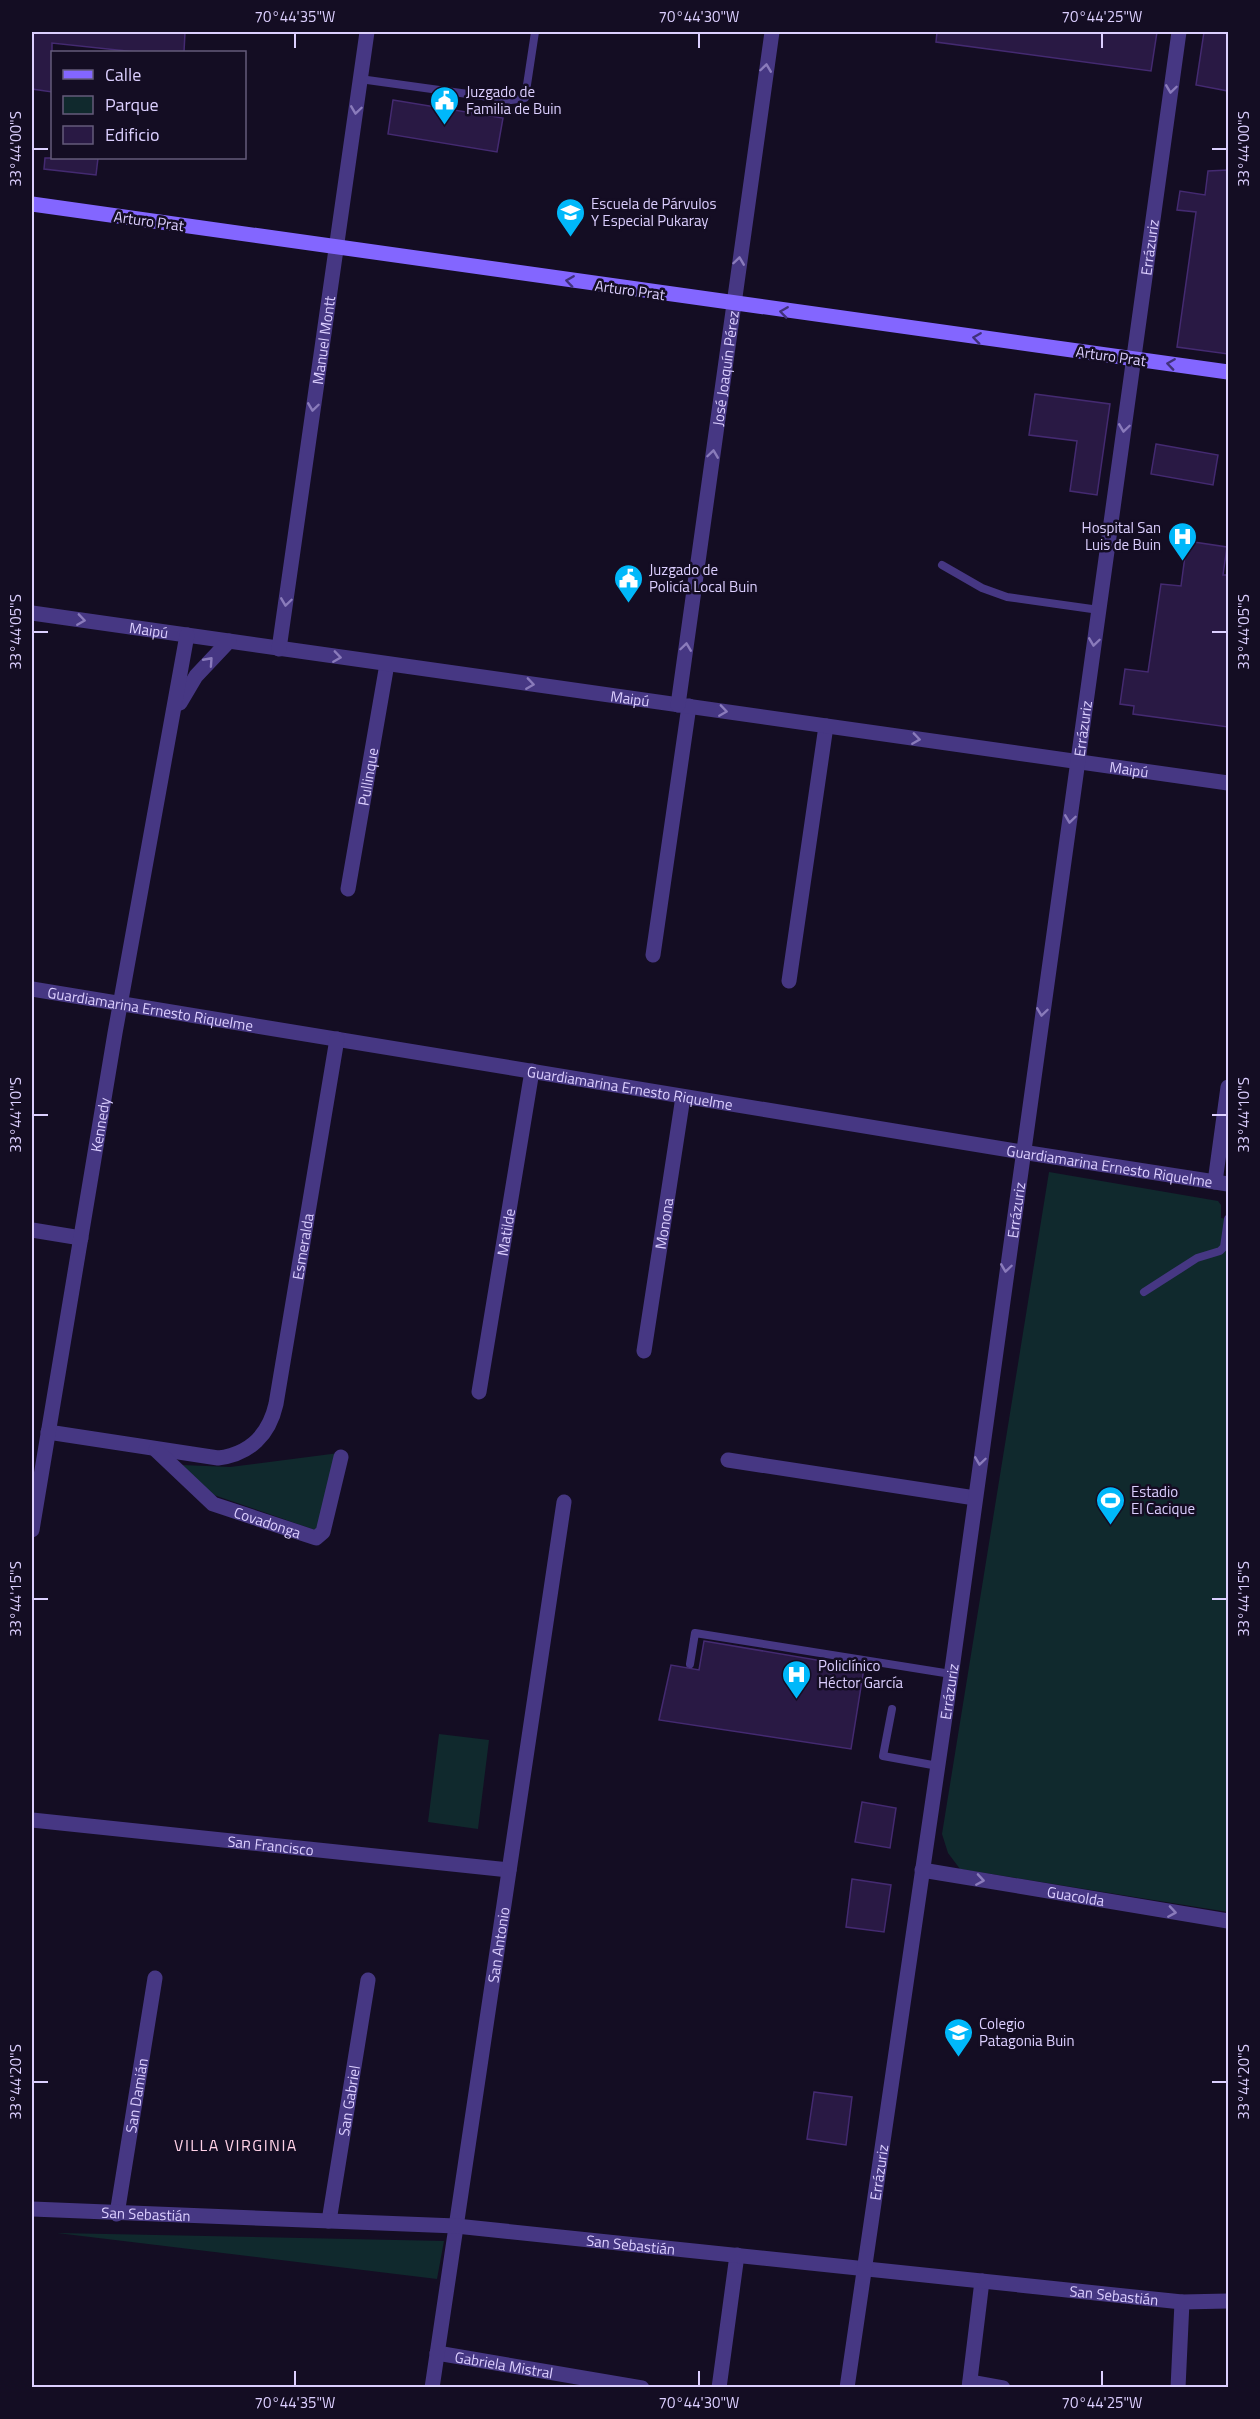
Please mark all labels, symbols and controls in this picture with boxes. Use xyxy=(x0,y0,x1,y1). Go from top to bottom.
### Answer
text: 70°44'35"W xyxy=(255,5,335,28)
text: 70°44'30"W xyxy=(659,5,739,28)
text: 70°44'25"W xyxy=(1062,5,1142,28)
legend xyxy=(51,51,246,159)
text: Calle xyxy=(105,61,141,88)
one-way arrow xyxy=(760,63,772,72)
place label: Juzgado de Familia de Buin xyxy=(466,80,562,120)
public building icon: Juzgado de Familia de Buin xyxy=(429,84,461,126)
one-way arrow xyxy=(1166,85,1178,94)
text: Parque xyxy=(105,91,159,118)
one-way arrow xyxy=(350,106,362,115)
text: 33°44'00"S xyxy=(4,111,27,187)
text: 33°44'00"S xyxy=(1232,111,1255,187)
text: Edificio xyxy=(105,121,159,148)
place label: Escuela de Párvulos Y Especial Pukaray xyxy=(591,192,717,232)
school or university icon: Escuela de Párvulos Y Especial Pukaray xyxy=(554,196,586,238)
street label: Arturo Prat xyxy=(112,205,186,237)
street label: Errázuriz xyxy=(1134,218,1164,277)
one-way arrow xyxy=(733,256,745,265)
street label: Arturo Prat xyxy=(593,274,667,306)
one-way arrow xyxy=(566,276,575,288)
street label: Manuel Montt xyxy=(305,293,341,386)
one-way arrow xyxy=(780,306,789,318)
street label: José Joaquín Pérez xyxy=(706,309,744,427)
one-way arrow xyxy=(973,332,982,344)
street label: Arturo Prat xyxy=(1074,340,1148,372)
one-way arrow xyxy=(1166,359,1175,371)
one-way arrow xyxy=(308,403,320,412)
one-way arrow xyxy=(1119,424,1131,433)
one-way arrow xyxy=(706,449,718,458)
place label: Hospital San Luis de Buin xyxy=(1082,516,1161,556)
hospital icon: Hospital San Luis de Buin xyxy=(1166,520,1198,562)
place label: Juzgado de Policía Local Buin xyxy=(649,558,758,598)
public building icon: Juzgado de Policía Local Buin xyxy=(612,562,644,604)
text: 33°44'05"S xyxy=(4,594,27,670)
text: 33°44'05"S xyxy=(1232,594,1255,670)
one-way arrow xyxy=(280,597,292,607)
one-way arrow xyxy=(77,614,86,626)
street label: Maipú xyxy=(128,615,170,644)
one-way arrow xyxy=(1089,638,1101,647)
one-way arrow xyxy=(679,642,691,652)
one-way arrow xyxy=(333,650,342,662)
one-way arrow xyxy=(202,657,213,668)
one-way arrow xyxy=(526,677,535,690)
street label: Maipú xyxy=(609,684,651,712)
street label: Errázuriz xyxy=(1067,699,1098,758)
one-way arrow xyxy=(719,705,728,717)
one-way arrow xyxy=(912,732,921,744)
street label: Pullinque xyxy=(351,746,384,808)
street label: Maipú xyxy=(1108,755,1150,783)
one-way arrow xyxy=(1064,815,1076,824)
street label: Guardiamarina Ernesto Riquelme xyxy=(46,980,255,1037)
one-way arrow xyxy=(1036,1008,1048,1017)
street label: Guardiamarina Ernesto Riquelme xyxy=(525,1059,735,1116)
text: 33°44'10"S xyxy=(4,1077,27,1153)
text: 33°44'10"S xyxy=(1232,1077,1255,1153)
street label: Kennedy xyxy=(84,1096,116,1154)
street label: Guardiamarina Ernesto Riquelme xyxy=(1005,1138,1214,1193)
street label: Errázuriz xyxy=(1000,1180,1031,1240)
street label: Monona xyxy=(648,1196,679,1251)
street label: Matilde xyxy=(490,1207,521,1258)
street label: Esmeralda xyxy=(285,1211,319,1281)
one-way arrow xyxy=(1001,1263,1013,1272)
one-way arrow xyxy=(974,1456,987,1466)
place label: Estadio El Cacique xyxy=(1131,1480,1195,1520)
sports icon: Estadio El Cacique xyxy=(1094,1484,1126,1526)
street label: Covadonga xyxy=(231,1500,305,1544)
text: 33°44'15"S xyxy=(4,1561,27,1637)
text: 33°44'15"S xyxy=(1232,1561,1255,1637)
place label: Policlínico Héctor García xyxy=(818,1654,903,1694)
hospital icon: Policlínico Héctor García xyxy=(781,1658,813,1700)
street label: Errázuriz xyxy=(933,1662,964,1721)
street label: San Francisco xyxy=(226,1829,315,1861)
one-way arrow xyxy=(975,1873,985,1886)
street label: Guacolda xyxy=(1045,1880,1107,1912)
street label: San Antonio xyxy=(481,1905,515,1984)
one-way arrow xyxy=(1168,1905,1177,1917)
place label: Colegio Patagonia Buin xyxy=(979,2012,1074,2052)
school or university icon: Colegio Patagonia Buin xyxy=(942,2016,974,2058)
text: 33°44'20"S xyxy=(4,2044,27,2120)
text: 33°44'20"S xyxy=(1232,2044,1255,2120)
street label: San Damián xyxy=(119,2056,153,2135)
street label: San Gabriel xyxy=(331,2064,366,2138)
district label: VILLA VIRGINIA xyxy=(174,2133,298,2157)
street label: Errázuriz xyxy=(863,2143,894,2202)
street label: San Sebastián xyxy=(101,2200,191,2227)
street label: San Sebastián xyxy=(585,2228,676,2260)
street label: San Sebastián xyxy=(1068,2279,1160,2311)
street label: Gabriela Mistral xyxy=(453,2345,555,2384)
text: 70°44'35"W xyxy=(255,2391,335,2414)
text: 70°44'30"W xyxy=(659,2391,739,2414)
text: 70°44'25"W xyxy=(1062,2391,1142,2414)

